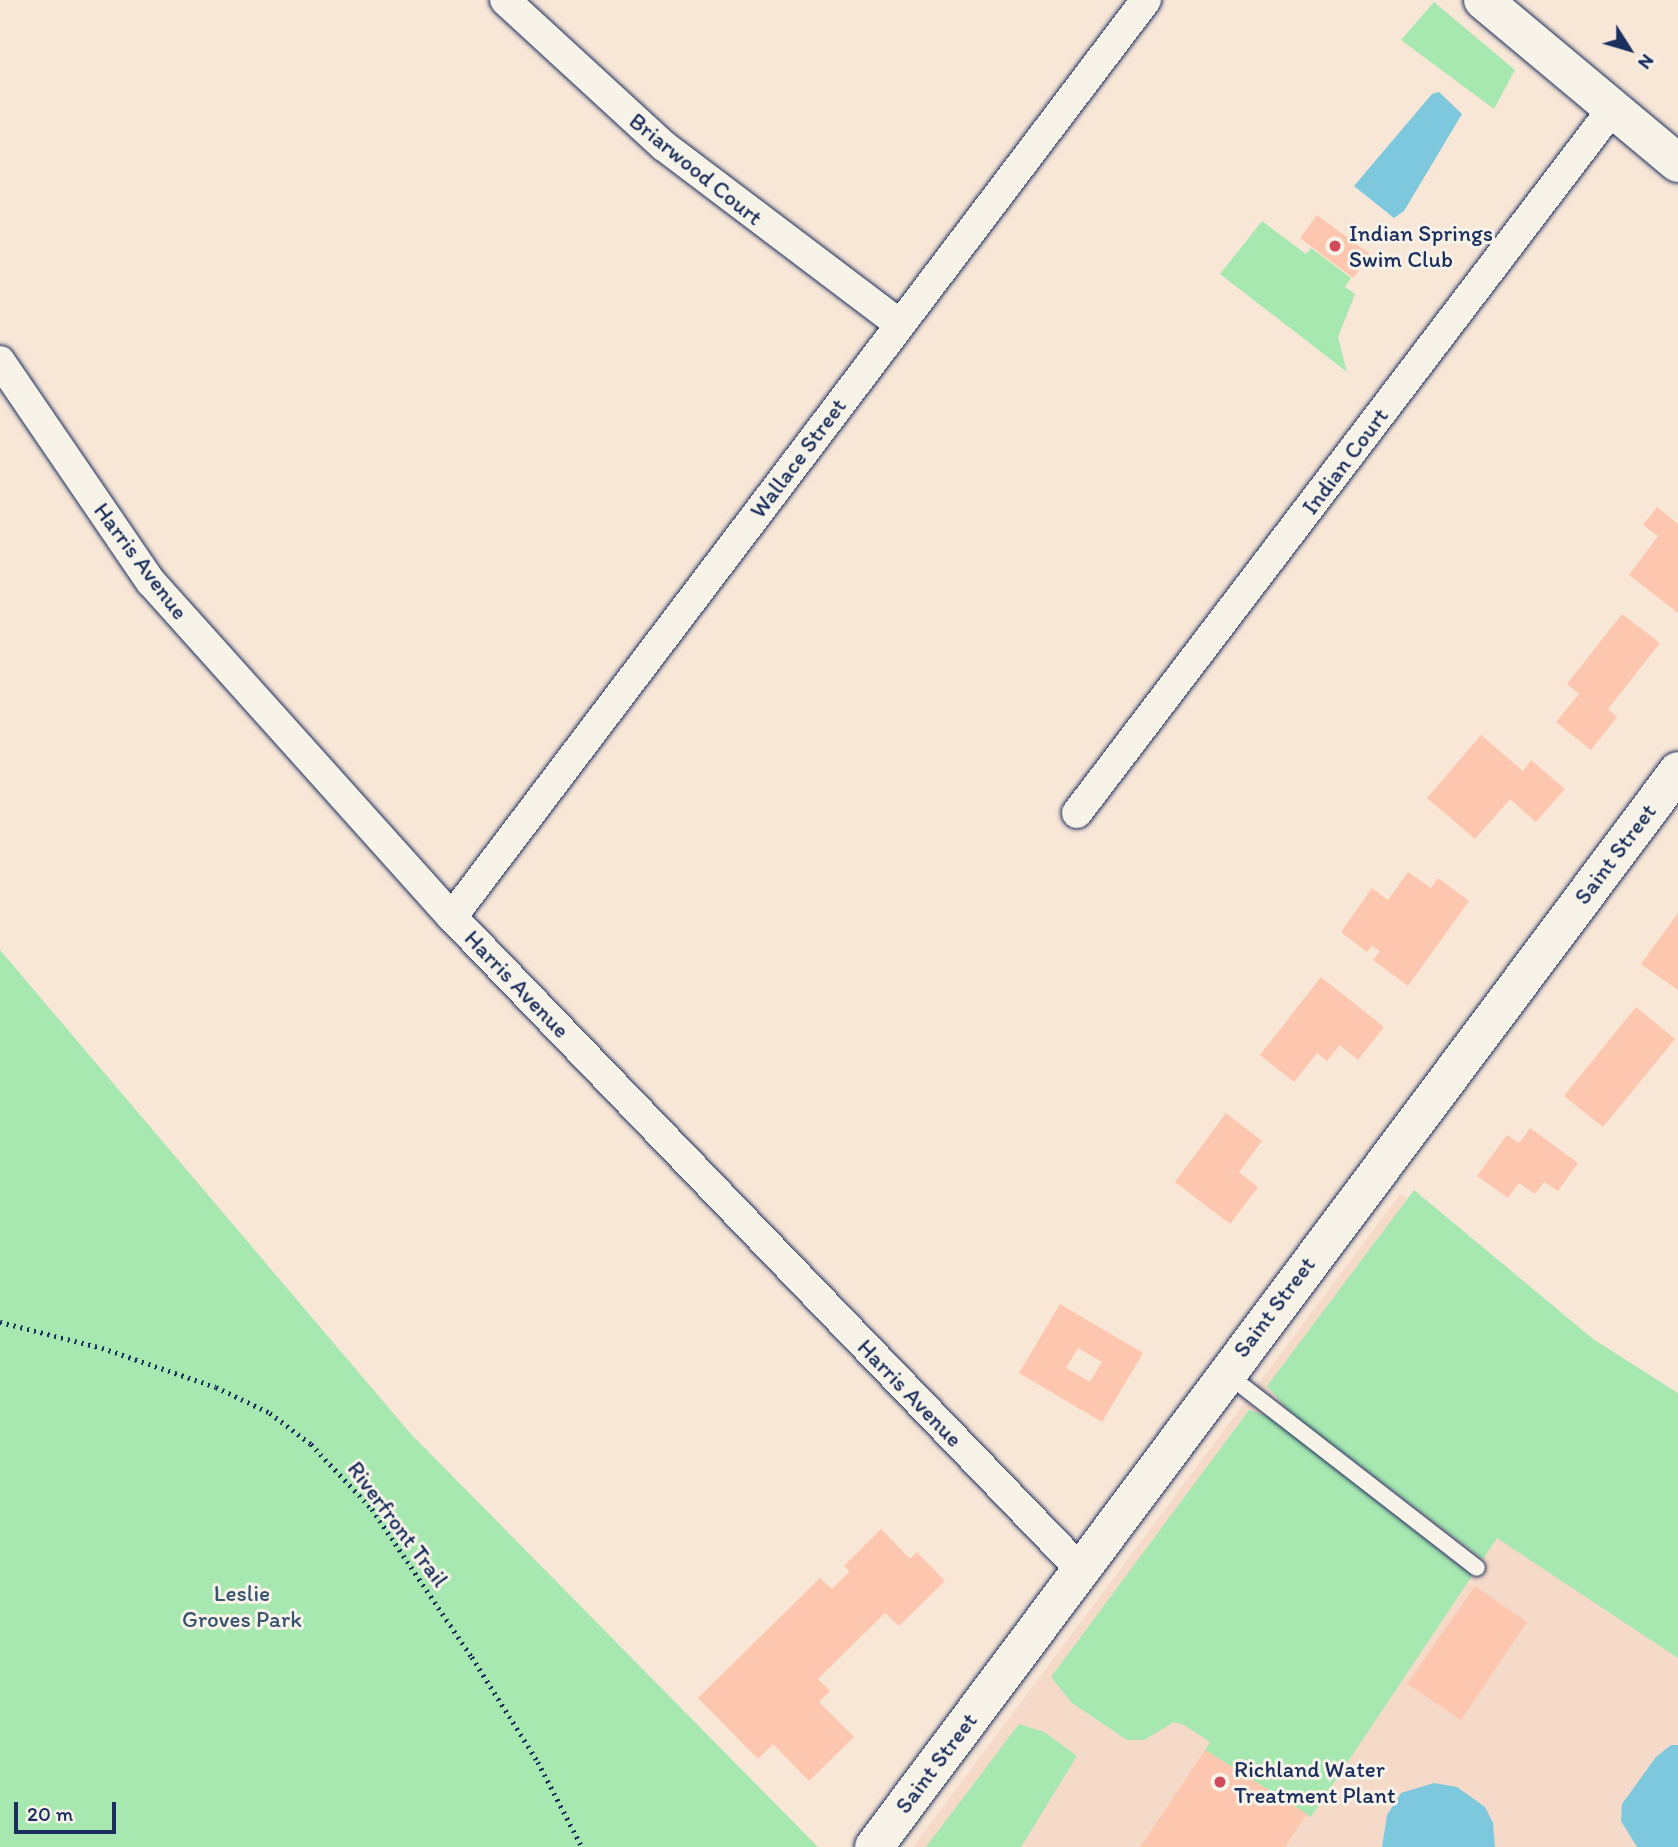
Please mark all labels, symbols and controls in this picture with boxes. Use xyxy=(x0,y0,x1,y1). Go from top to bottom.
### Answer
north arrow xyxy=(1594,14,1664,84)
text: N xyxy=(1633,50,1659,74)
street label: Briarwood Court xyxy=(624,107,768,231)
place label: Indian Springs Swim Club xyxy=(1349,219,1493,273)
marker: Indian Springs Swim Club xyxy=(1327,238,1343,254)
street label: Wallace Street xyxy=(744,393,852,523)
street label: Indian Court xyxy=(1296,402,1394,520)
street label: Harris Avenue xyxy=(88,497,194,625)
street label: Saint Street xyxy=(1568,798,1662,910)
street label: Harris Avenue xyxy=(459,924,575,1044)
street label: Saint Street xyxy=(1227,1251,1321,1363)
street label: Harris Avenue xyxy=(852,1333,968,1453)
street label: Riverfront Trail xyxy=(342,1456,454,1592)
park label: Leslie Groves Park xyxy=(182,1579,302,1633)
street label: Saint Street xyxy=(889,1707,983,1819)
place label: Richland Water Treatment Plant xyxy=(1234,1755,1395,1809)
marker: Richland Water Treatment Plant xyxy=(1212,1774,1228,1790)
scale bar xyxy=(18,1787,119,1831)
text: 20 m xyxy=(27,1801,73,1826)

